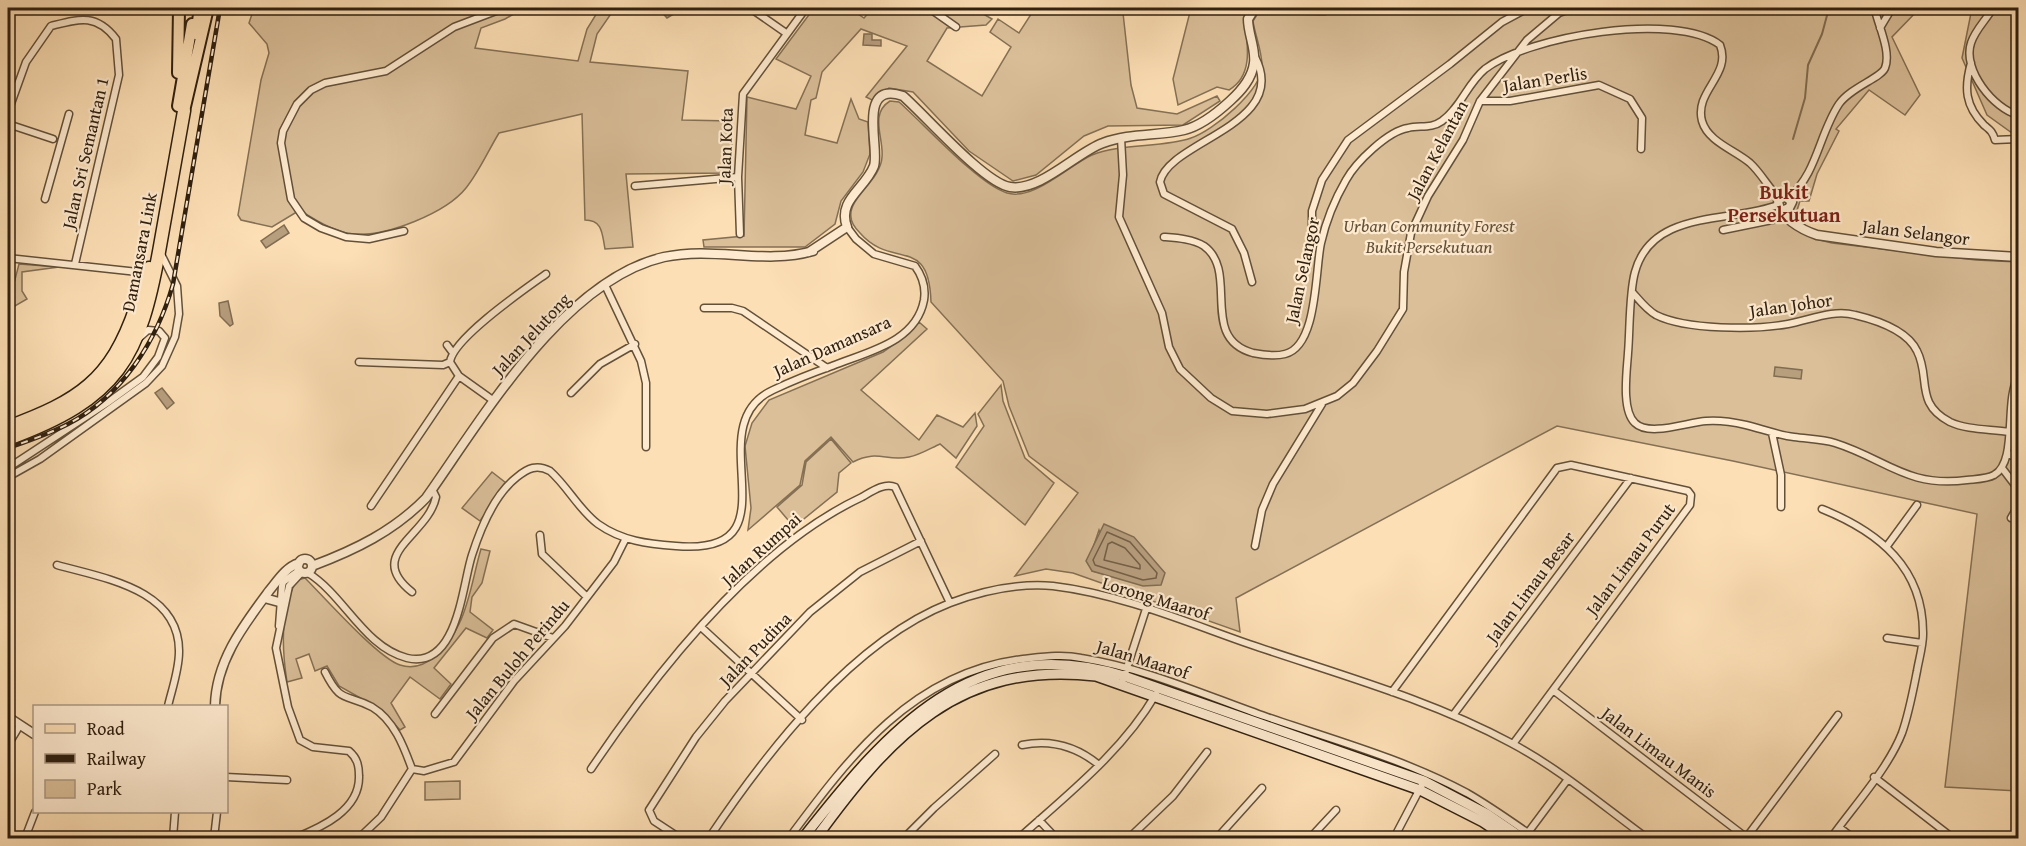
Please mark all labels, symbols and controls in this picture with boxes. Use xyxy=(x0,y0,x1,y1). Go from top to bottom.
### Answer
street label: Jalan Perlis xyxy=(1499,59,1589,99)
street label: Jalan Sri Semantan 1 xyxy=(54,74,116,234)
street label: Jalan Kelantan xyxy=(1398,95,1475,206)
street label: Jalan Kota xyxy=(710,107,740,187)
district label: Bukit Persekutuan xyxy=(1727,177,1841,229)
street label: Damansara Link xyxy=(114,189,164,314)
park label: Urban Community Forest Bukit Persekutuan xyxy=(1343,212,1515,260)
street label: Jalan Selangor xyxy=(1859,212,1972,252)
street label: Jalan Selangor xyxy=(1277,214,1327,328)
street label: Jalan Jelutong xyxy=(484,286,577,383)
street label: Jalan Johor xyxy=(1746,286,1835,324)
street label: Jalan Damansara xyxy=(767,308,895,385)
street label: Jalan Limau Purut xyxy=(1577,496,1682,623)
street label: Jalan Rumpai xyxy=(713,506,807,594)
street label: Jalan Limau Besar xyxy=(1478,525,1582,650)
street label: Lorong Maarof xyxy=(1099,569,1215,628)
street label: Jalan Buloh Perindu xyxy=(457,593,576,727)
street label: Jalan Pudina xyxy=(711,605,798,694)
street label: Jalan Maarof xyxy=(1091,632,1195,687)
street label: Jalan Limau Manis xyxy=(1594,698,1722,804)
legend xyxy=(33,705,228,813)
text: Road xyxy=(87,715,125,742)
text: Railway xyxy=(87,745,146,772)
text: Park xyxy=(87,775,123,802)

